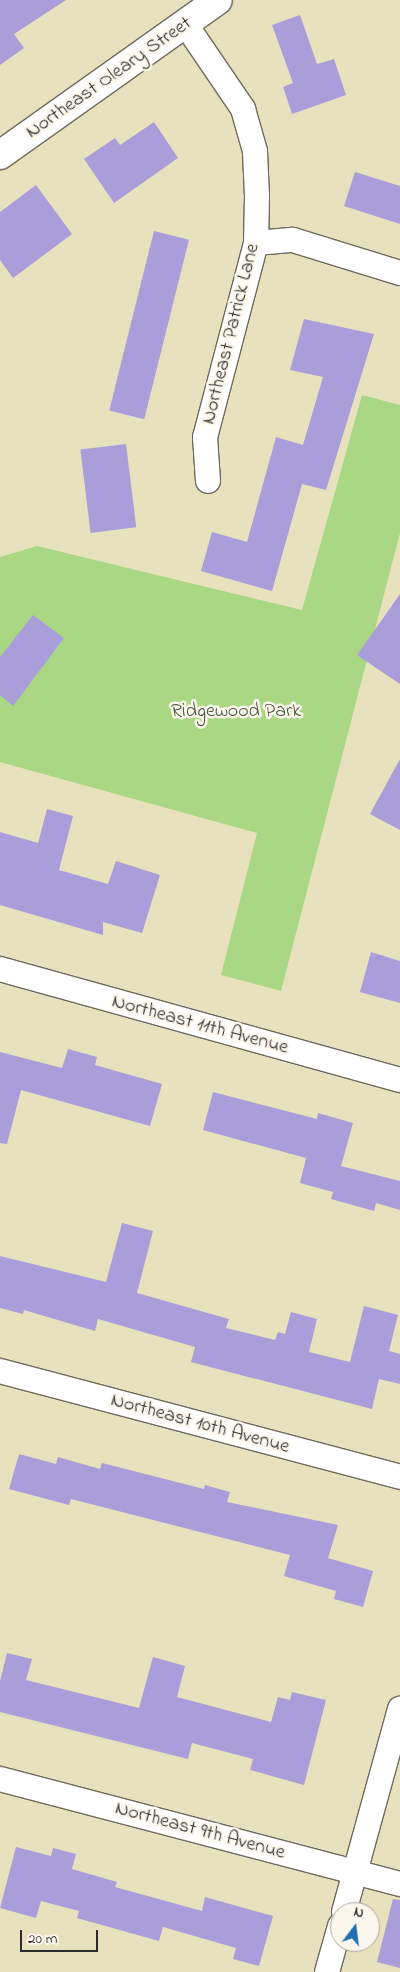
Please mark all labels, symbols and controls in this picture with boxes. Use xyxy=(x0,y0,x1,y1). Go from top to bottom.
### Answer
street label: Northeast Oleary Street xyxy=(21,12,197,144)
street label: Northeast Patrick Lane xyxy=(197,241,265,427)
park label: Ridgewood Park xyxy=(171,699,301,723)
street label: Northeast 11th Avenue xyxy=(109,990,291,1060)
street label: Northeast 10th Avenue xyxy=(108,1389,292,1459)
street label: Northeast 9th Avenue xyxy=(112,1797,288,1865)
north arrow xyxy=(330,1902,380,1952)
text: N xyxy=(351,1902,366,1924)
scale bar xyxy=(22,1920,100,1952)
text: 20 m xyxy=(28,1928,57,1950)

